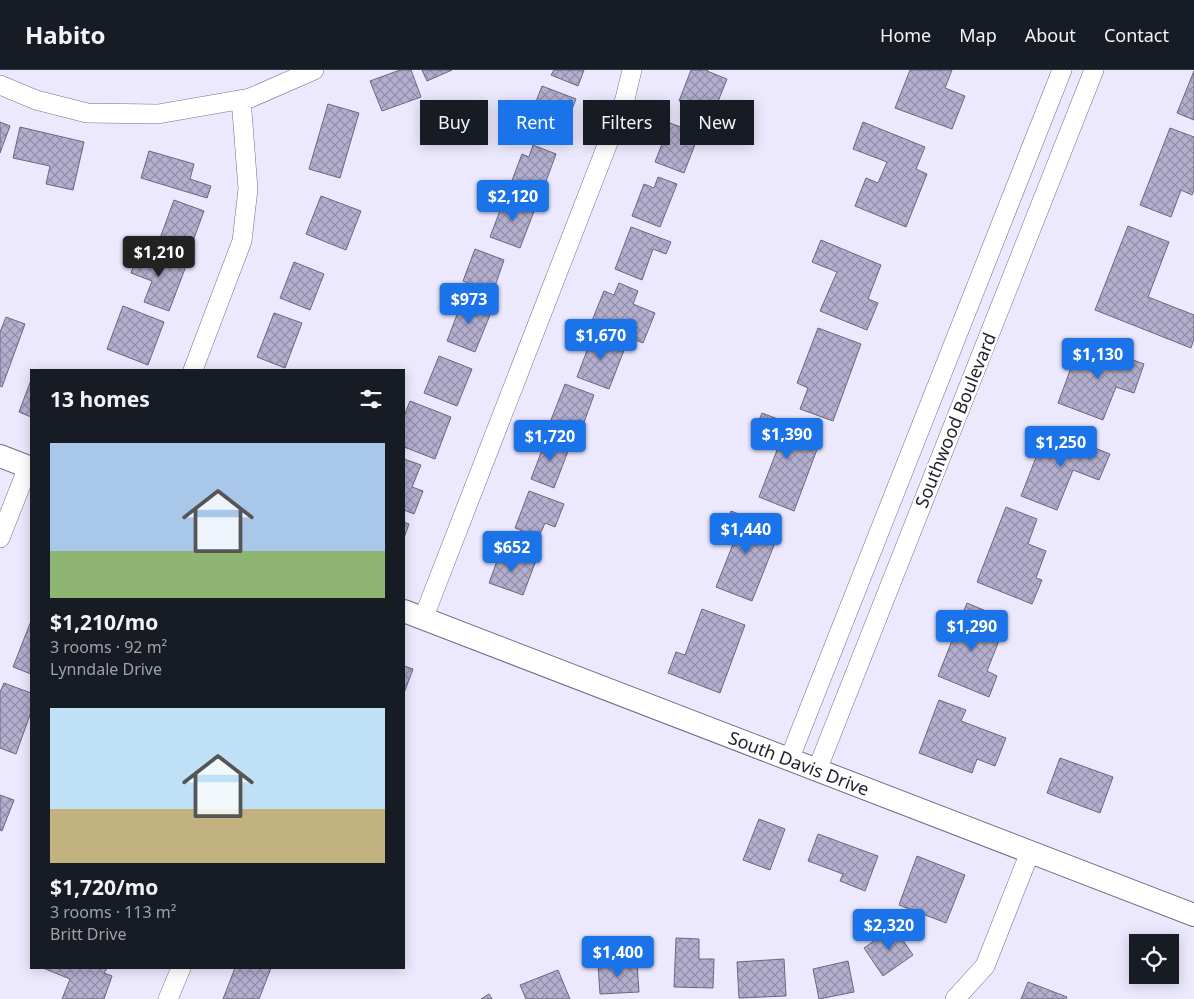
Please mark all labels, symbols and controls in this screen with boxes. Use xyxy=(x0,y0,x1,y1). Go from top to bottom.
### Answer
text: Habito xyxy=(25,18,106,51)
text: Home xyxy=(880,23,931,47)
text: Map xyxy=(959,23,997,47)
text: About xyxy=(1025,23,1076,47)
text: Contact xyxy=(1104,23,1169,47)
chip: Buy xyxy=(420,100,488,145)
chip: Rent xyxy=(498,100,573,145)
chip: Filters xyxy=(583,100,670,145)
chip: New xyxy=(680,100,754,145)
pin: $2,120 xyxy=(472,180,554,222)
text: $2,120 xyxy=(488,185,538,207)
pin: $1,210 xyxy=(118,236,200,278)
text: $1,210 xyxy=(134,241,184,263)
pin: $973 xyxy=(439,282,499,325)
text: $973 xyxy=(451,288,487,310)
pin: $1,670 xyxy=(560,318,642,361)
text: $1,670 xyxy=(576,324,626,346)
street label: Southwood Boulevard xyxy=(909,329,1001,511)
pin: $1,130 xyxy=(1057,338,1139,380)
text: $1,130 xyxy=(1073,343,1123,365)
text: 13 homes xyxy=(50,385,150,413)
icon: filters xyxy=(357,385,385,413)
pin: $1,390 xyxy=(746,418,828,460)
pin: $1,720 xyxy=(509,420,591,462)
text: $1,390 xyxy=(762,423,812,445)
text: $1,720 xyxy=(525,425,575,447)
pin: $1,250 xyxy=(1020,426,1102,468)
text: $1,250 xyxy=(1036,431,1086,453)
icon: home xyxy=(173,476,263,566)
pin: $1,440 xyxy=(705,512,787,555)
text: $1,440 xyxy=(721,518,771,540)
pin: $652 xyxy=(482,530,542,573)
text: $652 xyxy=(494,536,530,558)
text: $1,210/mo xyxy=(50,608,158,636)
pin: $1,290 xyxy=(931,610,1013,652)
text: $1,290 xyxy=(947,615,997,637)
text: 3 rooms · 92 m² xyxy=(50,636,167,658)
text: Lynndale Drive xyxy=(50,658,162,680)
street label: South Davis Drive xyxy=(725,725,873,801)
icon: home xyxy=(173,741,263,831)
text: $1,720/mo xyxy=(50,873,158,901)
text: 3 rooms · 113 m² xyxy=(50,901,176,923)
pin: $2,320 xyxy=(848,908,930,951)
text: $2,320 xyxy=(864,914,914,936)
text: Britt Drive xyxy=(50,923,126,945)
map controls xyxy=(1129,934,1179,984)
button: locate xyxy=(1129,934,1179,984)
pin: $1,400 xyxy=(577,936,659,978)
text: $1,400 xyxy=(593,941,643,963)

